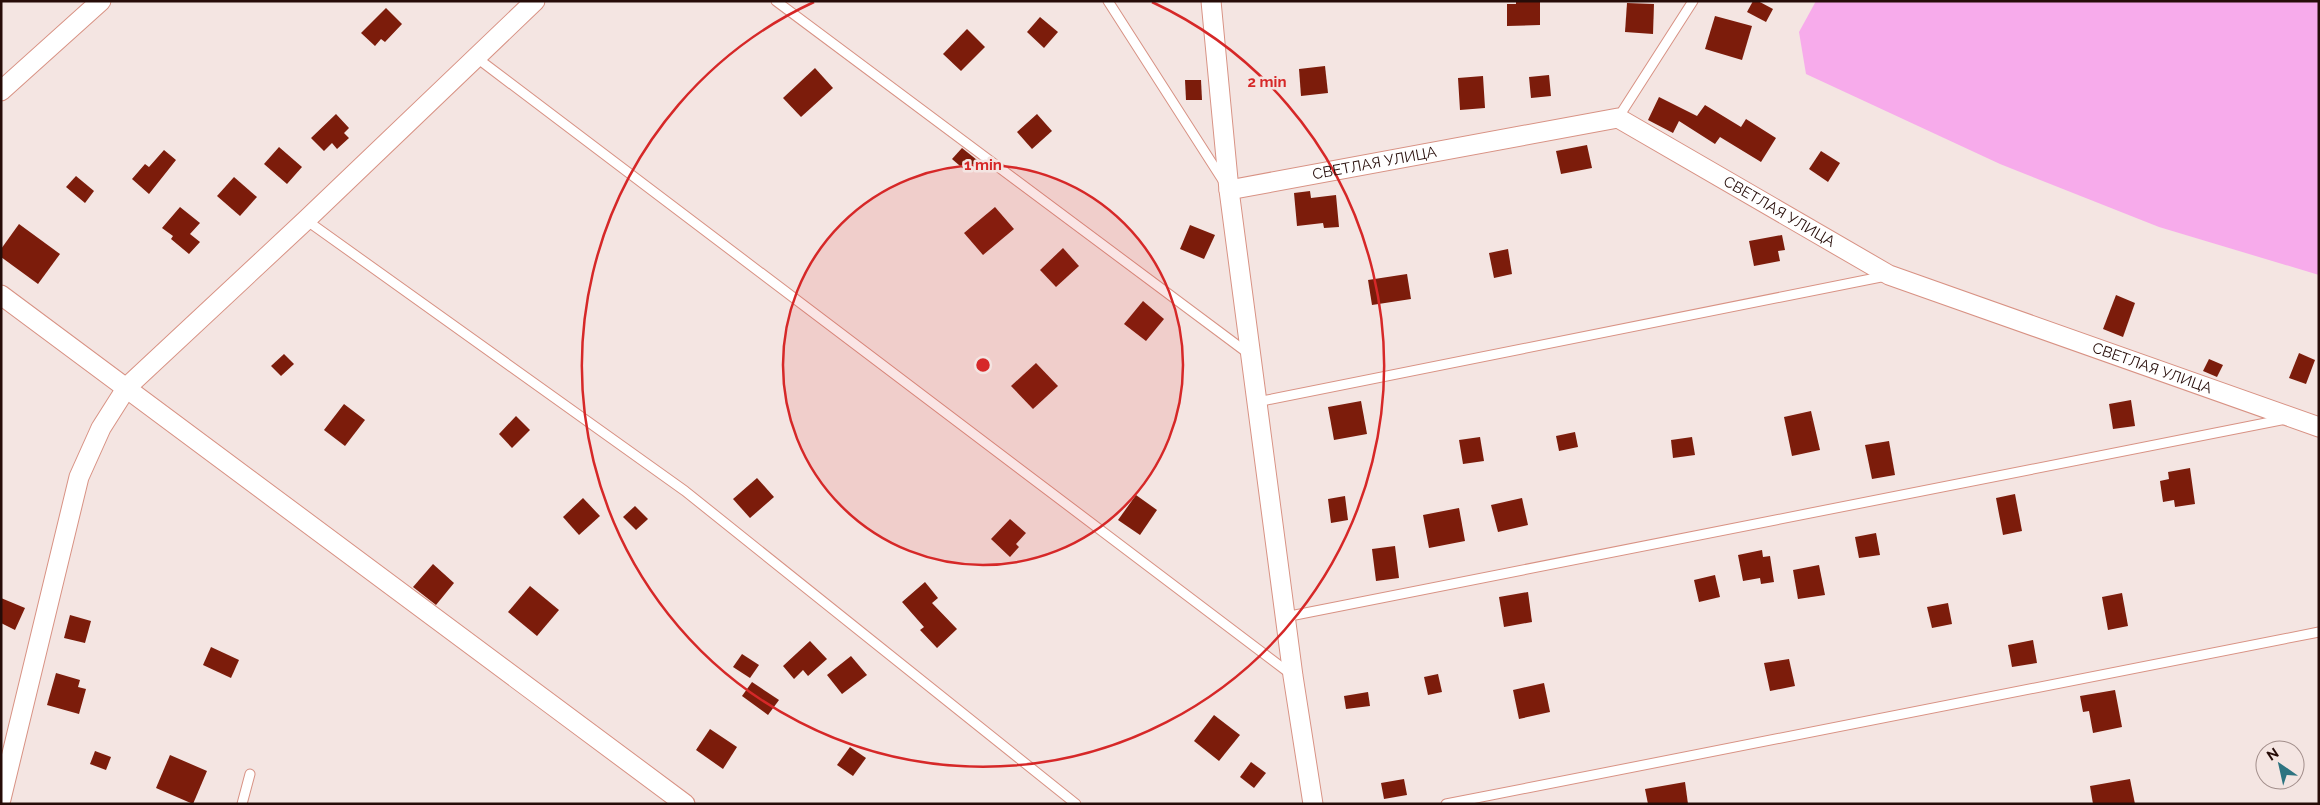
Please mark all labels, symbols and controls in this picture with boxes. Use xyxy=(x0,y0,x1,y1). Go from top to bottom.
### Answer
text: 2 min xyxy=(1248,73,1286,91)
street label: СВЕТЛАЯ УЛИЦА xyxy=(1311,143,1438,183)
text: 1 min xyxy=(964,156,1002,174)
street label: СВЕТЛАЯ УЛИЦА xyxy=(1720,172,1838,251)
street label: СВЕТЛАЯ УЛИЦА xyxy=(2090,339,2215,397)
centre of rings xyxy=(974,356,992,374)
north arrow xyxy=(2255,740,2305,790)
text: N xyxy=(2264,745,2282,764)

